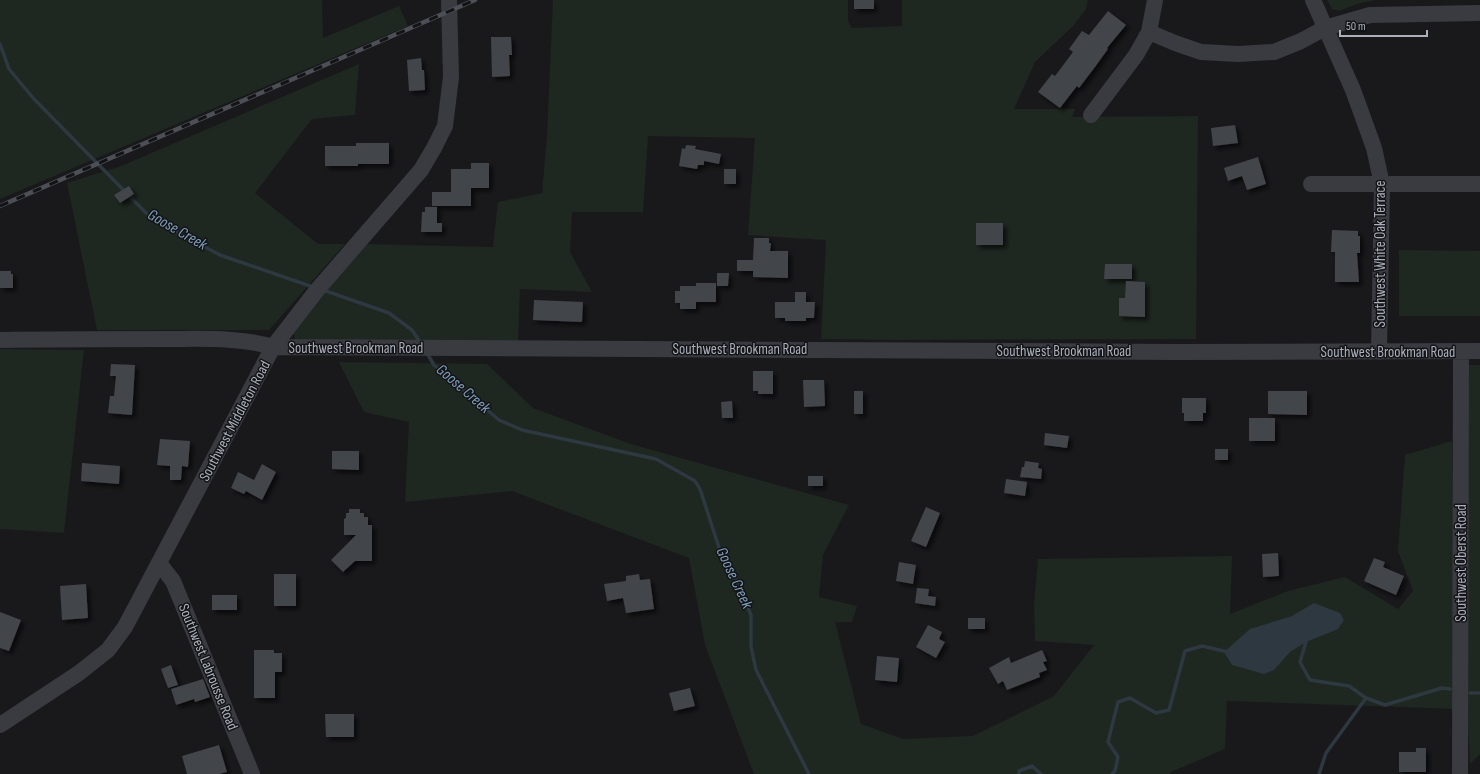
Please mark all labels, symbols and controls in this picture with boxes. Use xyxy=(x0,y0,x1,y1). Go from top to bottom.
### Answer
scale bar xyxy=(1340,12,1427,38)
text: 50 m xyxy=(1346,19,1366,34)
street label: Southwest White Oak Terrace xyxy=(1371,181,1390,327)
water label: Goose Creek xyxy=(144,205,211,255)
street label: Southwest Brookman Road xyxy=(289,339,423,358)
street label: Southwest Brookman Road xyxy=(673,340,807,359)
street label: Southwest Brookman Road xyxy=(997,342,1131,361)
street label: Southwest Brookman Road xyxy=(1321,343,1455,362)
street label: Southwest Middleton Road xyxy=(195,357,275,485)
water label: Goose Creek xyxy=(432,360,495,418)
street label: Southwest Oberst Road xyxy=(1452,504,1471,622)
water label: Goose Creek xyxy=(712,544,757,613)
street label: Southwest Labrousse Road xyxy=(174,601,242,733)

